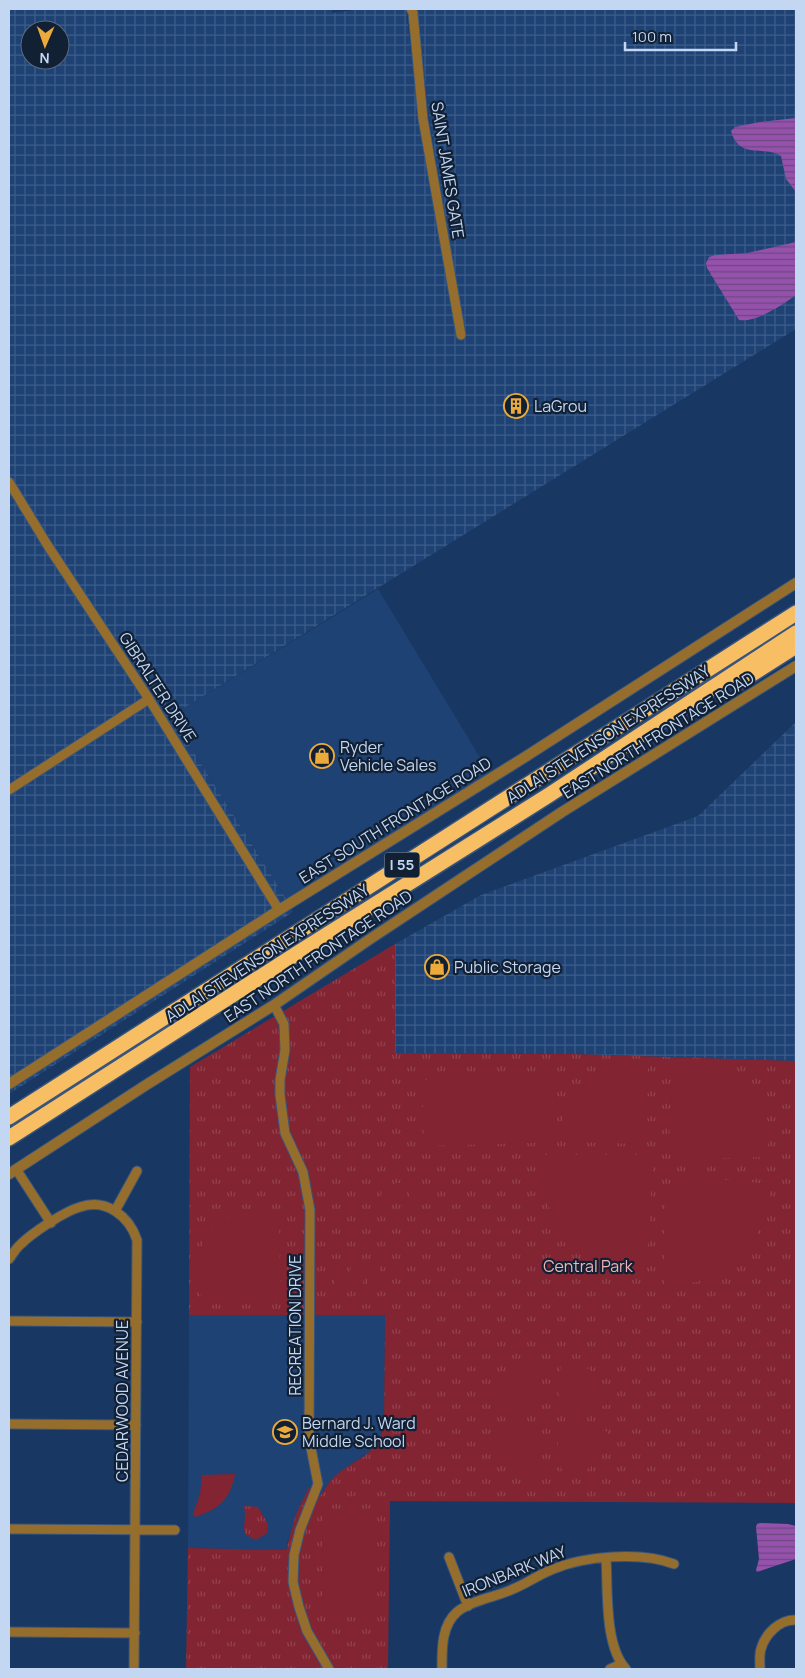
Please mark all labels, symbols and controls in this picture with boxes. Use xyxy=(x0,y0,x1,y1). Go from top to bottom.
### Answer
north arrow xyxy=(20,20,70,70)
scale bar xyxy=(625,20,736,52)
text: 100 m xyxy=(632,26,672,47)
text: N xyxy=(39,49,50,68)
street label: SAINT JAMES GATE xyxy=(426,100,470,240)
building icon: LaGrou xyxy=(503,393,529,419)
place label: LaGrou xyxy=(534,395,587,417)
street label: GIBRALTER DRIVE xyxy=(114,628,202,746)
street label: ADLAI STEVENSON EXPRESSWAY xyxy=(502,660,714,808)
street label: EAST NORTH FRONTAGE ROAD xyxy=(558,666,759,803)
place label: Ryder Vehicle Sales xyxy=(340,736,436,776)
shop icon: Ryder Vehicle Sales xyxy=(309,743,335,769)
street label: EAST SOUTH FRONTAGE ROAD xyxy=(295,751,496,888)
road number: I 55 xyxy=(384,852,420,878)
street label: ADLAI STEVENSON EXPRESSWAY xyxy=(161,879,373,1027)
street label: EAST NORTH FRONTAGE ROAD xyxy=(219,884,417,1027)
shop icon: Public Storage xyxy=(424,954,450,980)
place label: Public Storage xyxy=(454,956,561,978)
street label: RECREATION DRIVE xyxy=(284,1255,306,1396)
park label: Central Park xyxy=(543,1255,634,1277)
street label: CEDARWOOD AVENUE xyxy=(111,1320,133,1482)
place label: Bernard J. Ward Middle School xyxy=(302,1412,416,1452)
school or university icon: Bernard J. Ward Middle School xyxy=(272,1419,298,1445)
street label: IRONBARK WAY xyxy=(459,1540,570,1602)

